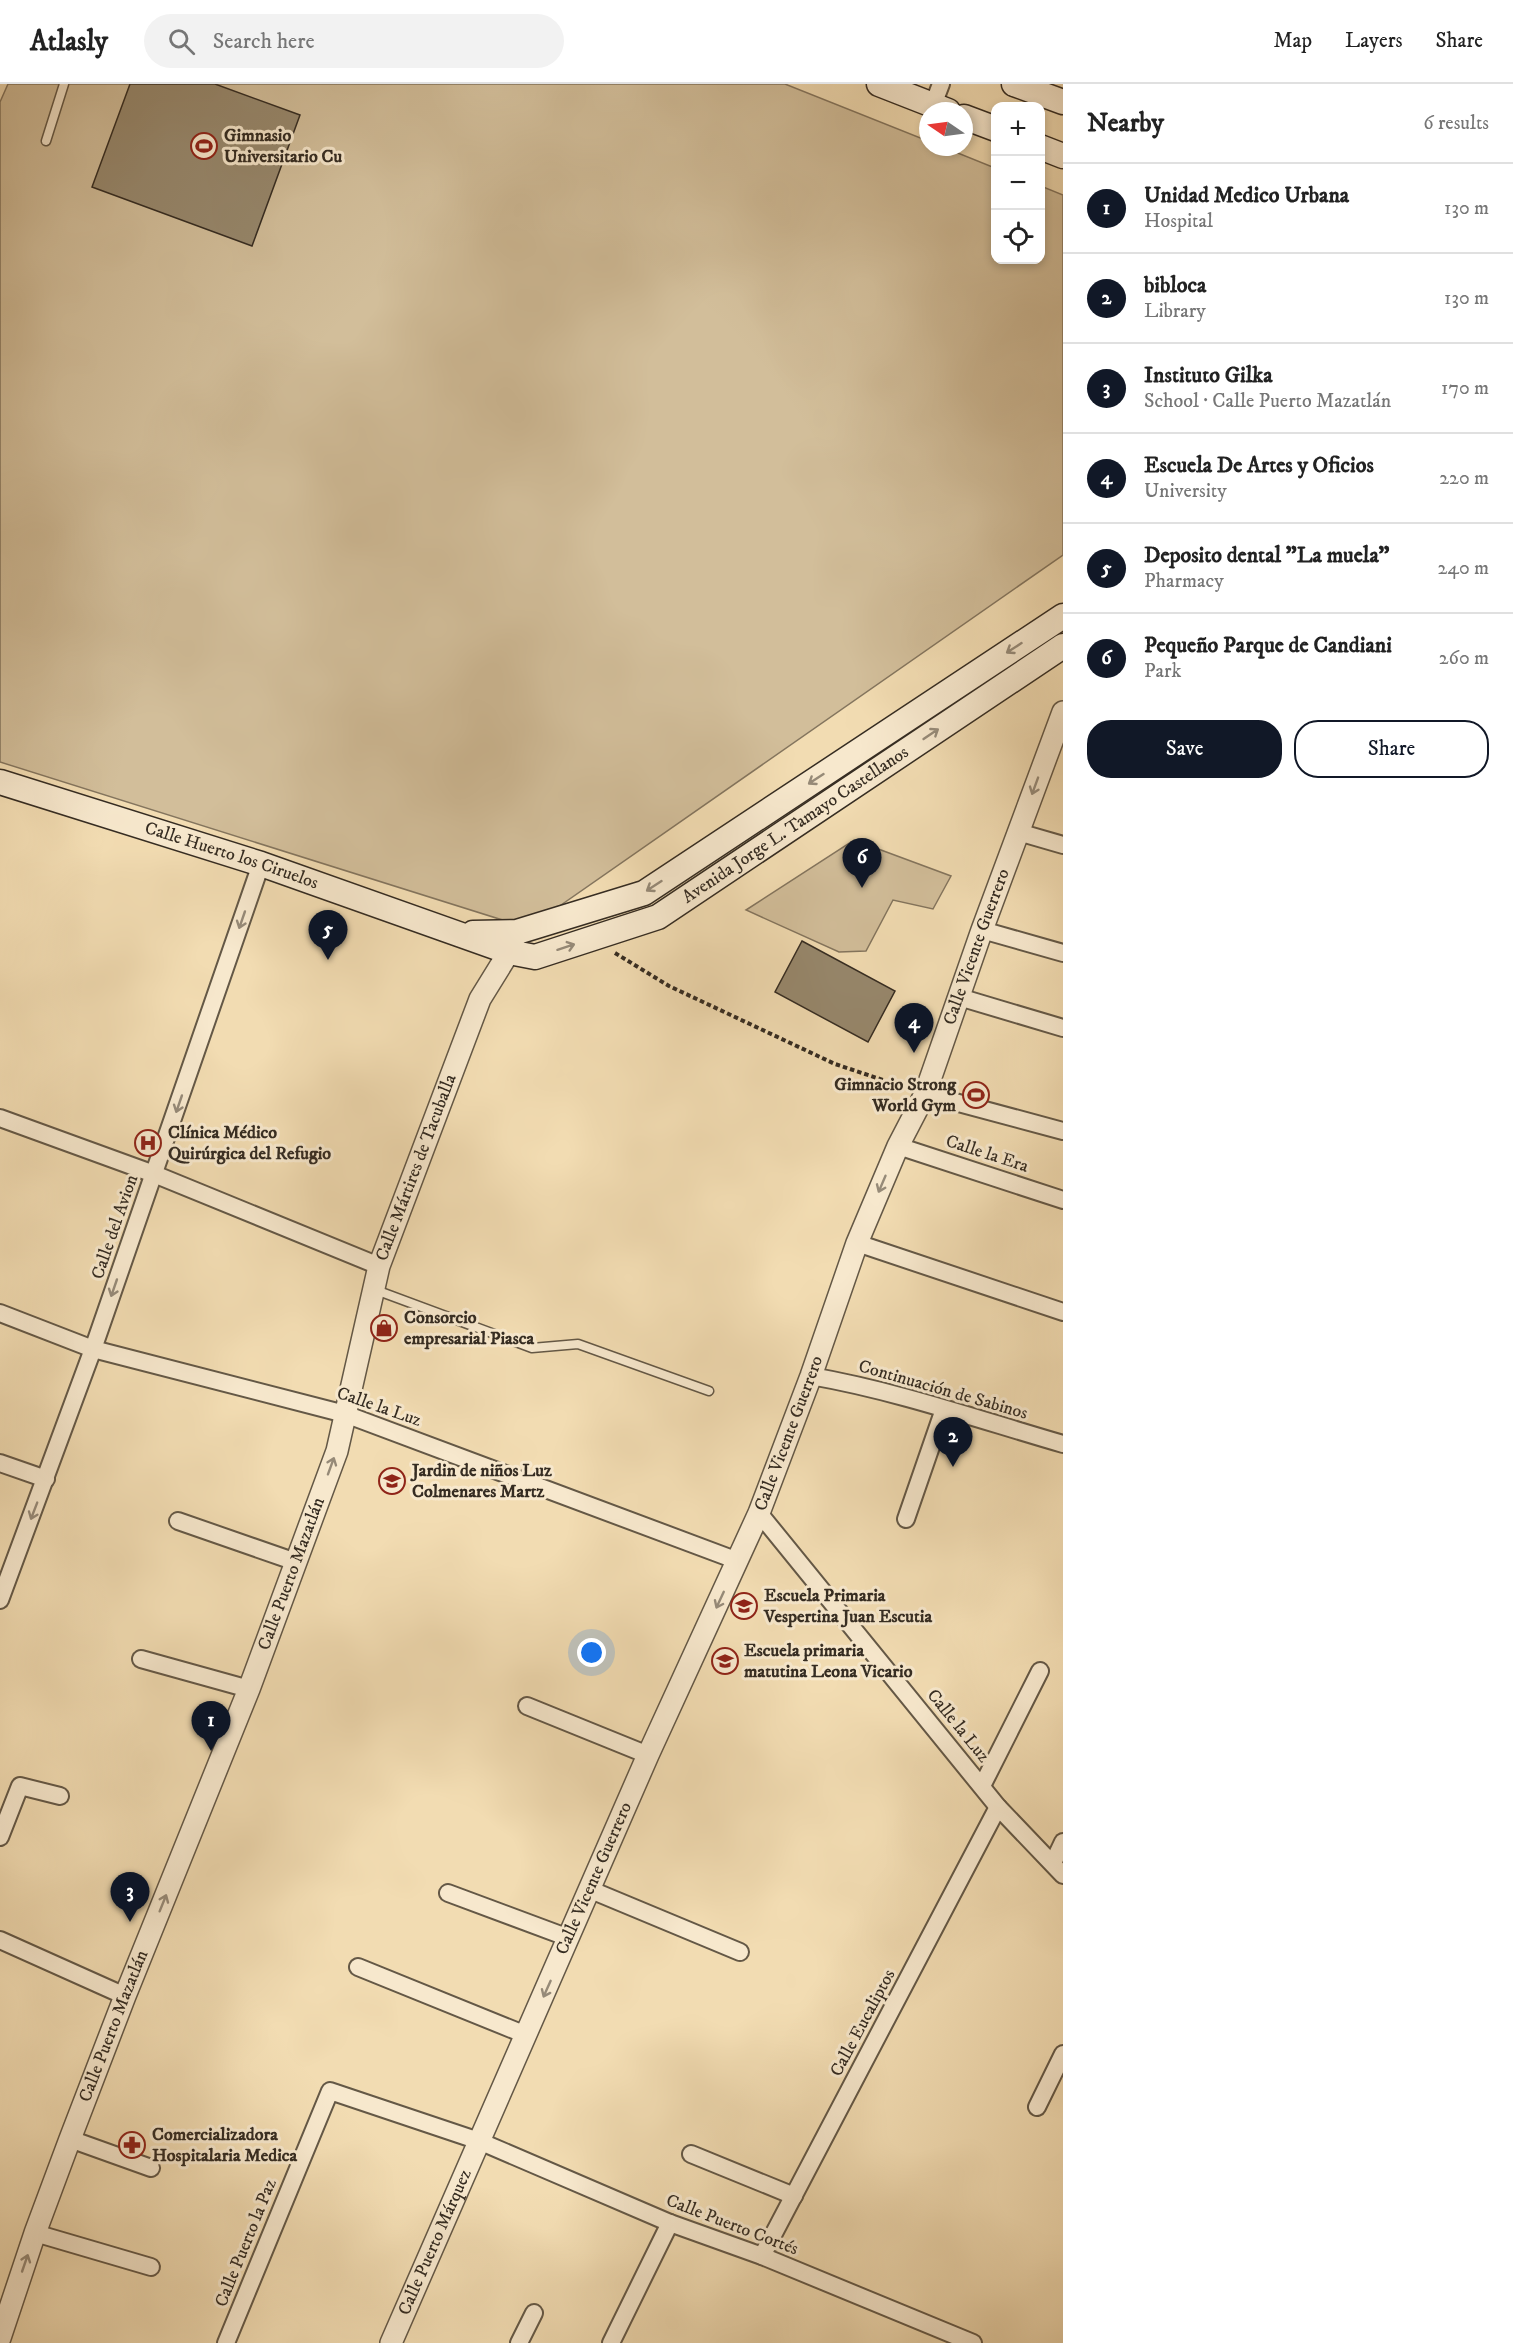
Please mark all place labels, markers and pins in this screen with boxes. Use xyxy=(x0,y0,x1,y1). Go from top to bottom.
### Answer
place label: Gimnasio Universitario Cu xyxy=(224,125,343,168)
sports icon: Gimnasio Universitario Cu xyxy=(189,131,219,161)
pin: 6 xyxy=(842,838,882,888)
pin: 5 xyxy=(308,910,348,960)
pin: 4 xyxy=(894,1004,934,1053)
place label: Gimnacio Strong World Gym xyxy=(834,1074,957,1117)
sports icon: Gimnacio Strong World Gym xyxy=(961,1080,991,1110)
place label: Clínica Médico Quirúrgica del Refugio xyxy=(168,1122,331,1165)
hospital icon: Clínica Médico Quirúrgica del Refugio xyxy=(133,1128,163,1158)
place label: Consorcio empresarial Piasca xyxy=(404,1307,535,1350)
shop icon: Consorcio empresarial Piasca xyxy=(369,1313,399,1343)
pin: 2 xyxy=(934,1418,972,1467)
place label: Jardin de niños Luz Colmenares Martz xyxy=(410,1460,552,1503)
school or university icon: Jardin de niños Luz Colmenares Martz xyxy=(377,1466,407,1496)
place label: Escuela Primaria Vespertina Juan Escutia xyxy=(763,1585,932,1628)
school or university icon: Escuela Primaria Vespertina Juan Escutia xyxy=(729,1591,759,1621)
place label: Escuela primaria matutina Leona Vicario xyxy=(744,1640,913,1683)
school or university icon: Escuela primaria matutina Leona Vicario xyxy=(710,1646,740,1676)
pin: 1 xyxy=(192,1702,230,1751)
pin: 3 xyxy=(110,1872,150,1922)
place label: Comercializadora Hospitalaria Medica xyxy=(152,2124,298,2167)
pharmacy icon: Comercializadora Hospitalaria Medica xyxy=(117,2130,147,2160)

